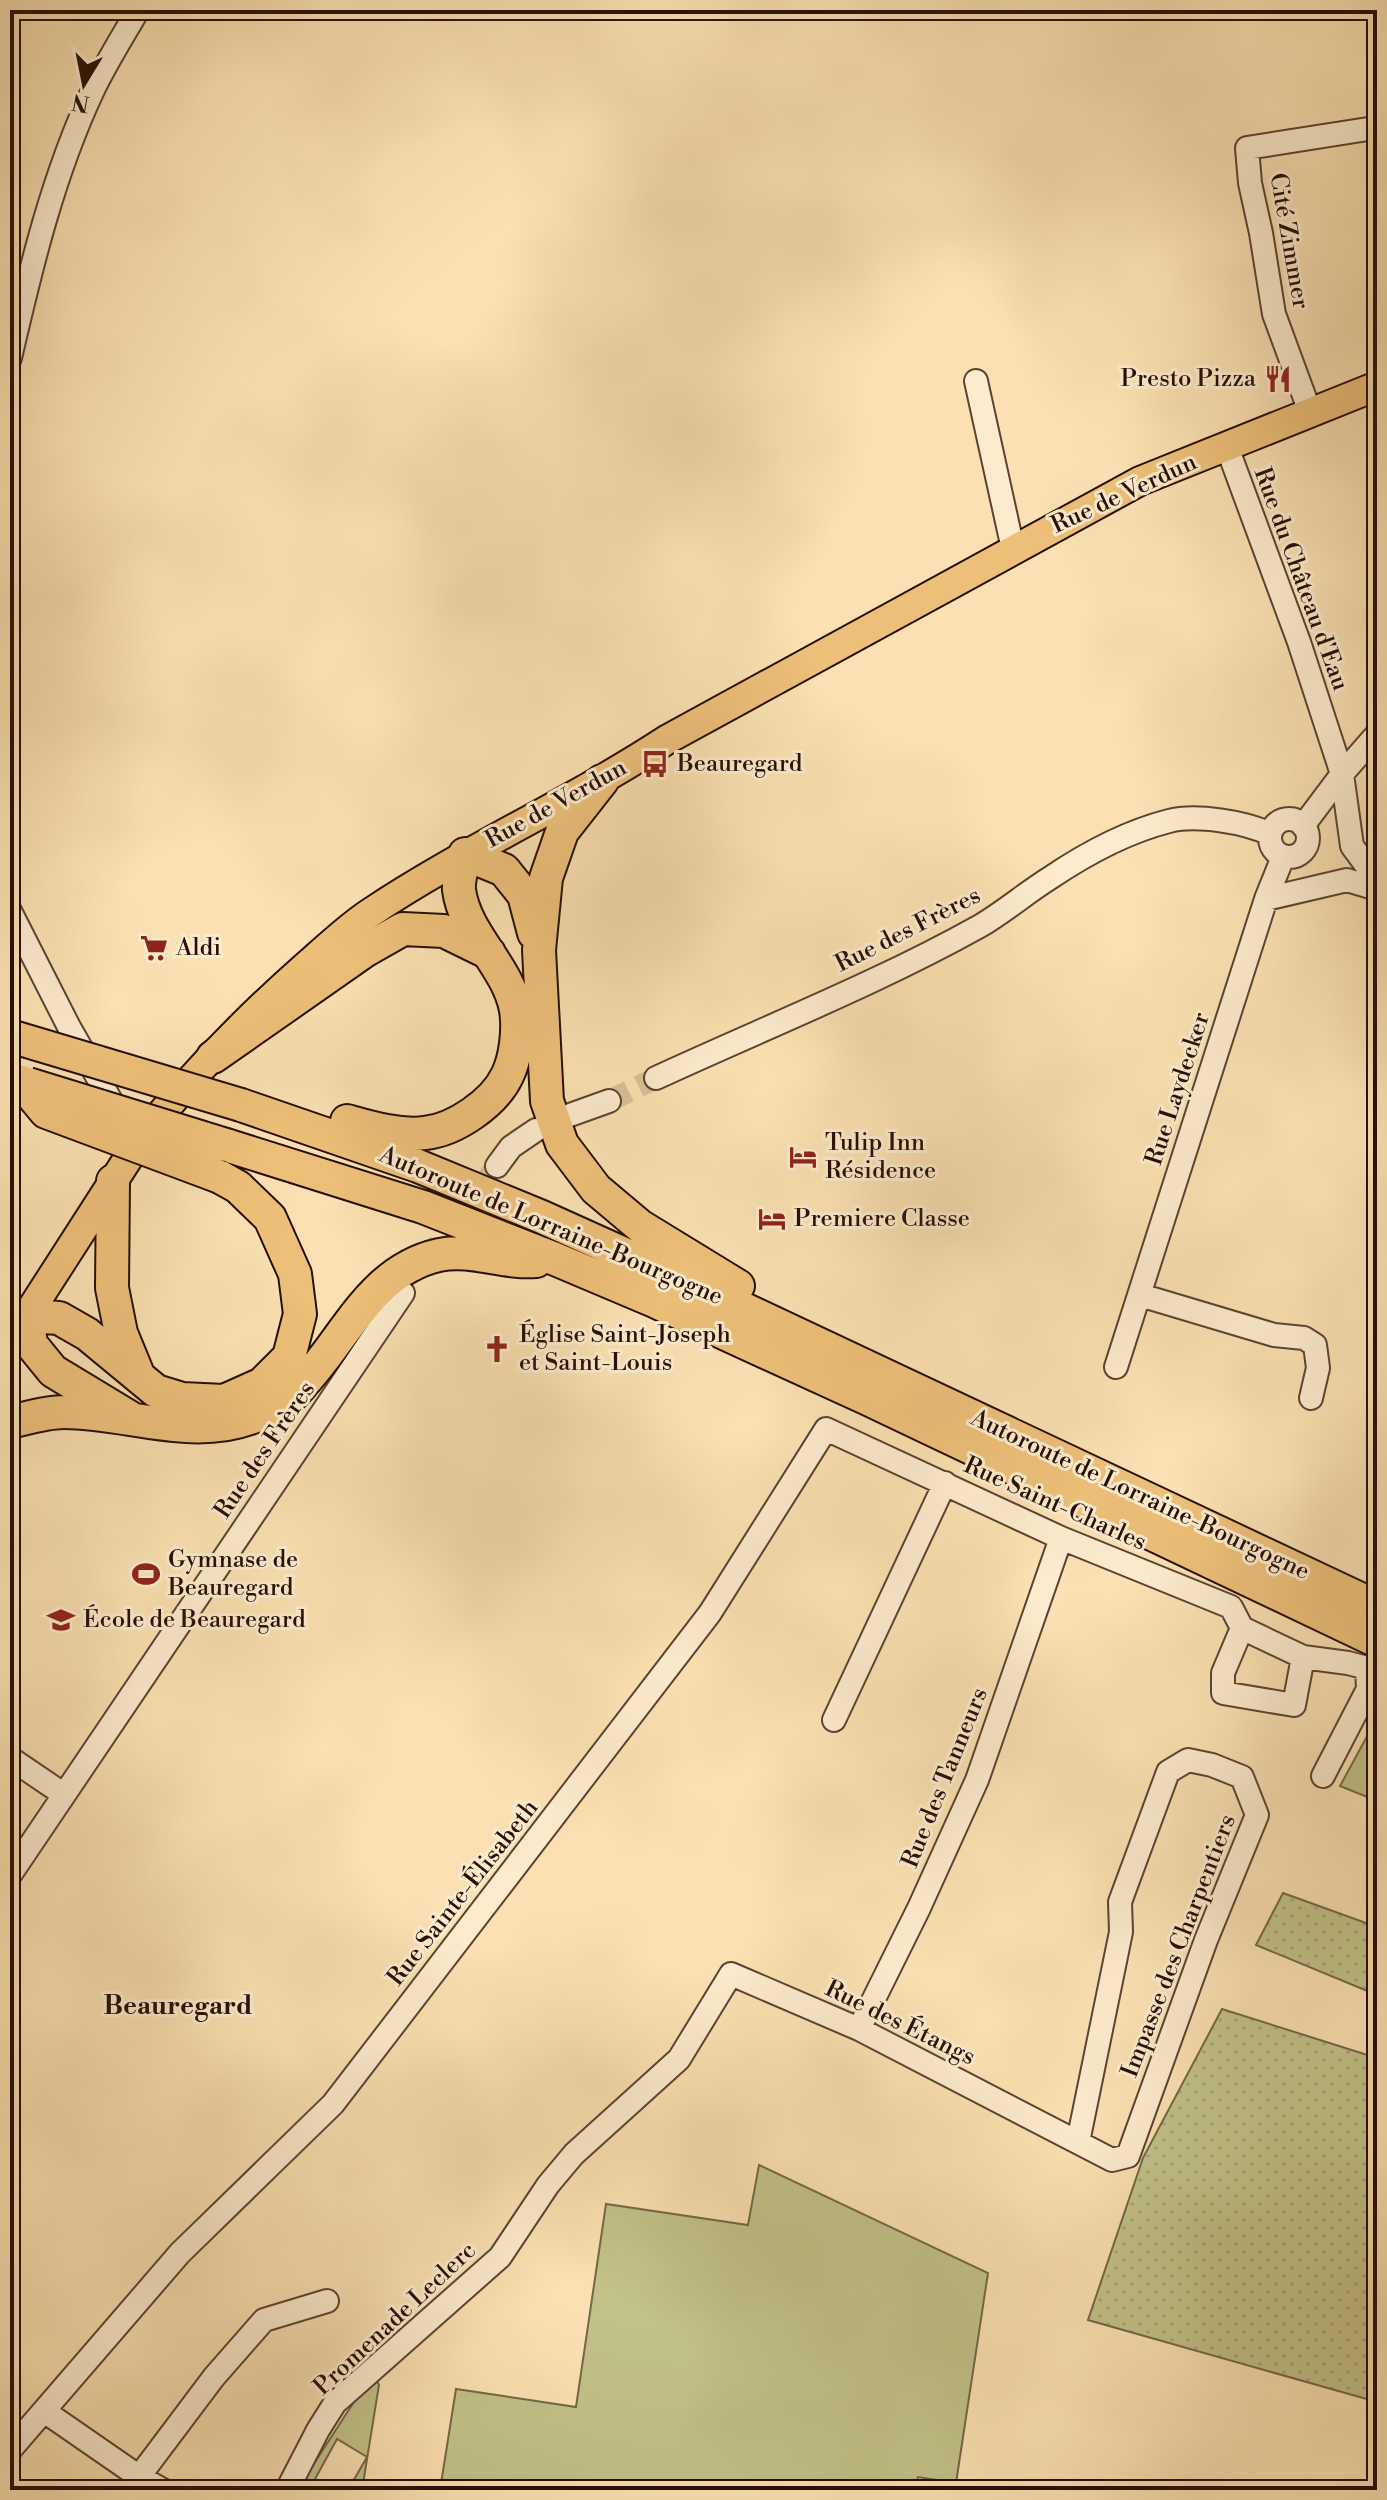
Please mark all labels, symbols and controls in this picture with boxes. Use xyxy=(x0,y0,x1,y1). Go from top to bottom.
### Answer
north arrow xyxy=(44,44,124,124)
text: N xyxy=(69,87,92,117)
street label: Cité Zimmer xyxy=(1262,171,1316,311)
place label: Presto Pizza xyxy=(1120,364,1257,394)
restaurant icon: Presto Pizza xyxy=(1263,364,1293,394)
street label: Rue de Verdun xyxy=(1046,447,1202,541)
street label: Rue du Château d'Eau xyxy=(1247,463,1355,695)
bus stop icon: Beauregard xyxy=(640,749,670,779)
place label: Beauregard xyxy=(676,749,803,779)
street label: Rue de Verdun xyxy=(480,753,632,855)
street label: Rue des Frères xyxy=(830,881,986,979)
supermarket icon: Aldi xyxy=(139,933,169,963)
place label: Aldi xyxy=(175,933,221,963)
street label: Rue Laydecker xyxy=(1139,1009,1217,1169)
place label: Tulip Inn Résidence xyxy=(825,1128,936,1186)
street label: Autoroute de Lorraine-Bourgogne xyxy=(374,1139,727,1312)
hotel icon: Tulip Inn Résidence xyxy=(788,1142,818,1172)
hotel icon: Premiere Classe xyxy=(757,1204,787,1234)
place label: Premiere Classe xyxy=(794,1204,970,1234)
place label: Église Saint-Joseph et Saint-Louis xyxy=(519,1319,731,1378)
church icon: Église Saint-Joseph et Saint-Louis xyxy=(482,1334,512,1364)
street label: Rue des Frères xyxy=(208,1376,322,1524)
street label: Autoroute de Lorraine-Bourgogne xyxy=(965,1403,1314,1587)
street label: Rue Saint-Charles xyxy=(959,1450,1151,1558)
place label: Gymnase de Beauregard xyxy=(167,1545,298,1603)
sports icon: Gymnase de Beauregard xyxy=(131,1559,161,1589)
place label: École de Beauregard xyxy=(83,1604,306,1635)
school or university icon: École de Beauregard xyxy=(46,1605,76,1635)
street label: Rue des Tanneurs xyxy=(895,1684,995,1872)
street label: Rue Sainte-Élisabeth xyxy=(380,1793,545,1992)
street label: Impasse des Charpentiers xyxy=(1115,1810,1243,2082)
street label: Rue des Étangs xyxy=(820,1973,980,2072)
district label: Beauregard xyxy=(104,1990,252,2022)
street label: Promenade Leclerc xyxy=(307,2236,483,2402)

